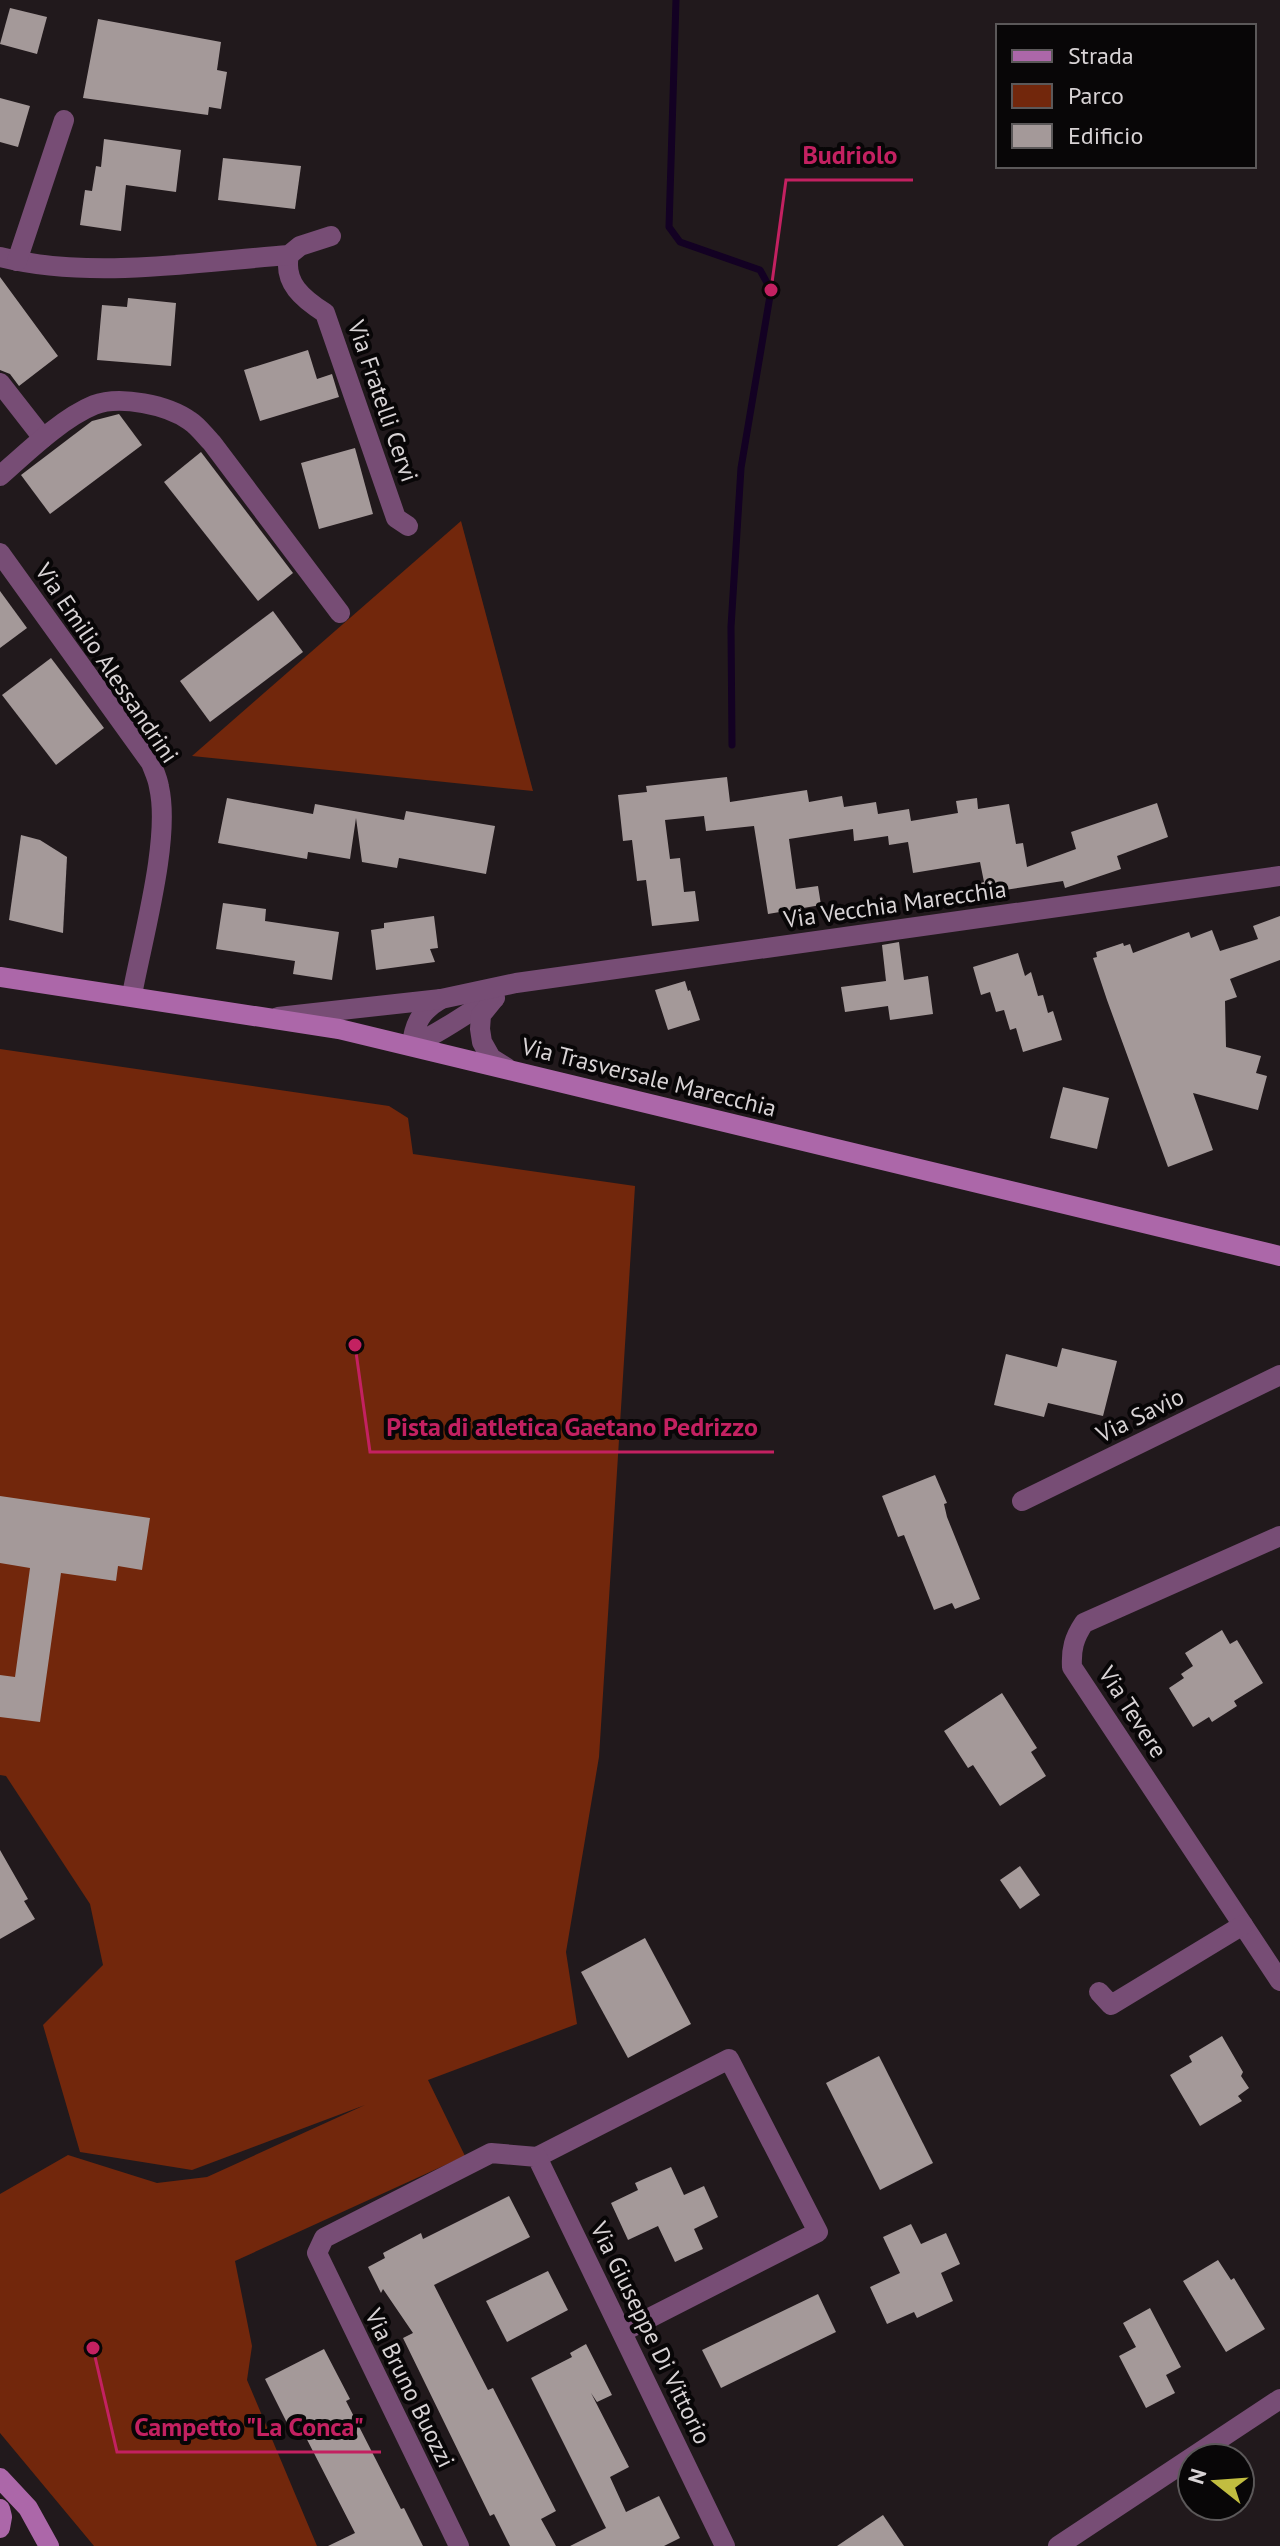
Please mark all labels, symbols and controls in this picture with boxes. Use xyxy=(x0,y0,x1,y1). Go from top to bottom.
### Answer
legend xyxy=(996,24,1256,168)
text: Strada xyxy=(1068,40,1134,71)
text: Parco xyxy=(1068,80,1124,111)
text: Edificio xyxy=(1068,120,1143,151)
callout: Budriolo xyxy=(786,130,913,180)
text: Budriolo xyxy=(802,138,898,171)
street label: Via Fratelli Cervi xyxy=(341,315,425,486)
street label: Via Emilio Alessandrini xyxy=(28,556,185,769)
street label: Via Vecchia Marecchia xyxy=(781,873,1008,935)
street label: Via Trasversale Marecchia xyxy=(517,1030,780,1124)
street label: Via Savio xyxy=(1090,1380,1189,1450)
callout: Pista di atletica Gaetano Pedrizzo xyxy=(370,1402,774,1452)
text: Pista di atletica Gaetano Pedrizzo xyxy=(386,1410,758,1443)
street label: Via Tevere xyxy=(1091,1659,1174,1764)
street label: Via Giuseppe Di Vittorio xyxy=(583,2216,718,2449)
street label: Via Bruno Buozzi xyxy=(358,2302,462,2473)
callout: Campetto "La Conca" xyxy=(117,2402,381,2452)
text: Campetto "La Conca" xyxy=(134,2410,364,2443)
north arrow xyxy=(1176,2442,1256,2522)
text: N xyxy=(1181,2465,1212,2487)

